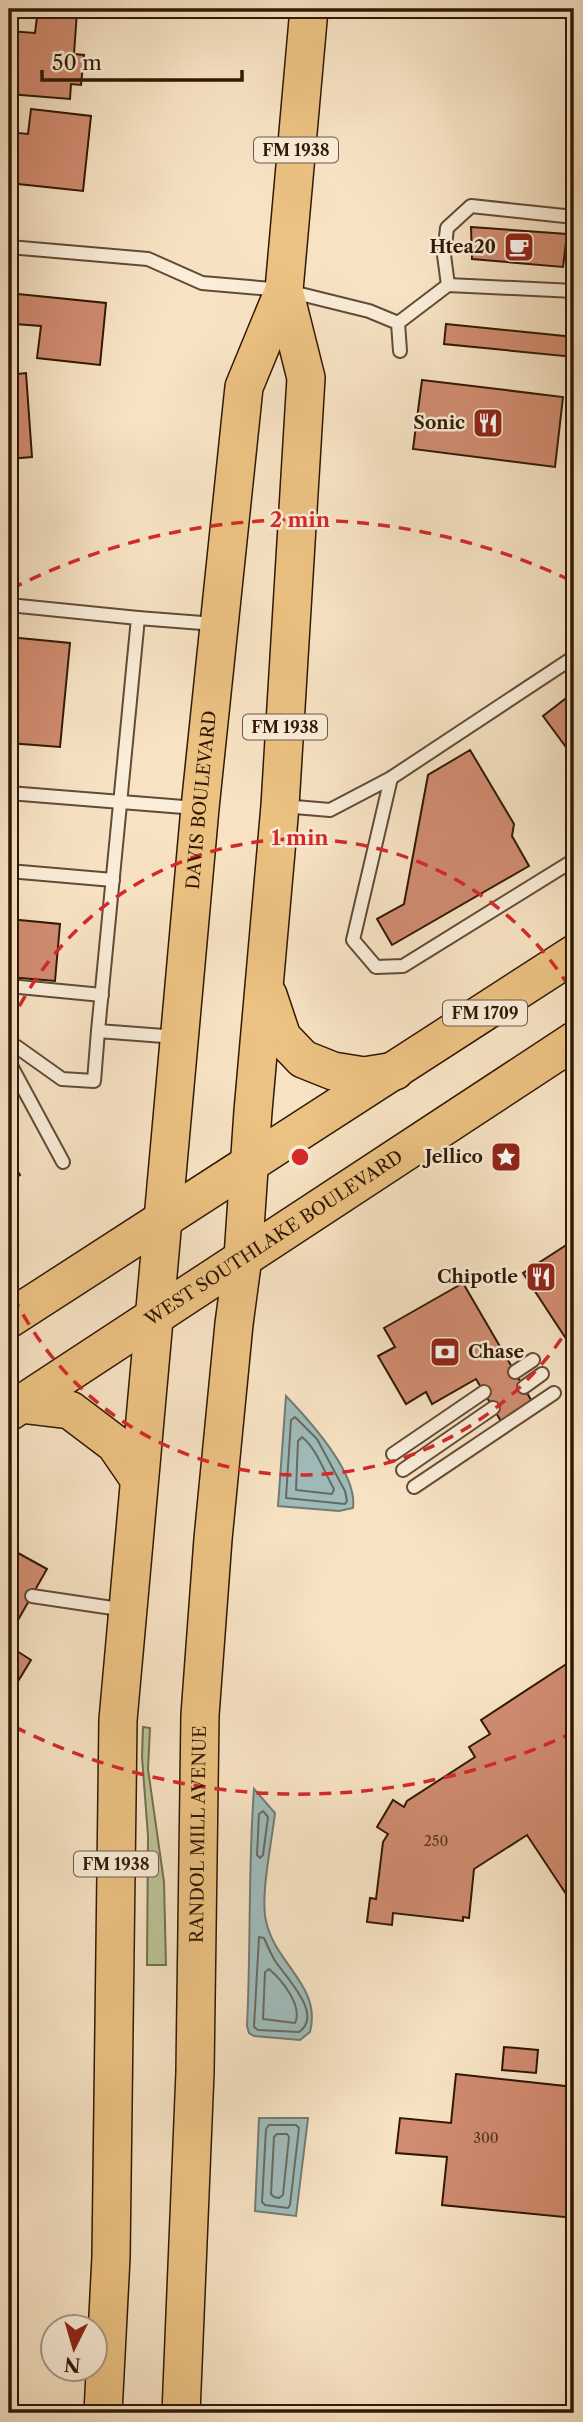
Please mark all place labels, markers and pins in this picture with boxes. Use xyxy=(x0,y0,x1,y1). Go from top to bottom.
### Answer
cafe icon: Htea20 xyxy=(502,230,536,264)
place label: Htea20 xyxy=(429,236,496,258)
restaurant icon: Sonic xyxy=(471,406,505,440)
place label: Sonic xyxy=(413,412,465,434)
place icon: Jellico xyxy=(489,1140,523,1174)
centre of rings xyxy=(288,1145,312,1169)
place label: Jellico xyxy=(422,1146,483,1168)
restaurant icon: Chipotle xyxy=(524,1260,558,1294)
place label: Chipotle xyxy=(437,1266,518,1288)
bank icon: Chase xyxy=(428,1335,462,1369)
place label: Chase xyxy=(468,1341,525,1363)

